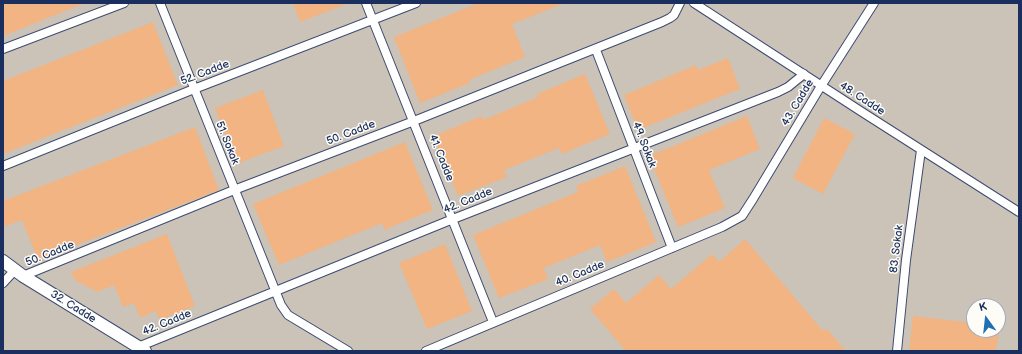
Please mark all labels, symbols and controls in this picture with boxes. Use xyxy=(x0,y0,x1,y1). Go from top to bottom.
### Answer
street label: 52. Cadde xyxy=(179,58,231,88)
street label: 43. Cadde xyxy=(779,77,817,129)
street label: 48. Cadde xyxy=(837,79,887,119)
street label: 50. Cadde xyxy=(325,118,377,148)
street label: 51. Sokak xyxy=(212,119,242,167)
street label: 49. Sokak xyxy=(629,120,659,170)
street label: 41. Cadde xyxy=(426,133,456,183)
street label: 42. Cadde xyxy=(442,185,494,217)
street label: 83. Sokak xyxy=(888,224,906,274)
street label: 50. Cadde xyxy=(24,238,76,270)
street label: 40. Cadde xyxy=(554,258,606,290)
street label: 32. Cadde xyxy=(48,288,98,326)
north arrow xyxy=(966,298,1006,338)
text: K xyxy=(978,300,988,314)
street label: 42. Cadde xyxy=(141,307,193,339)

